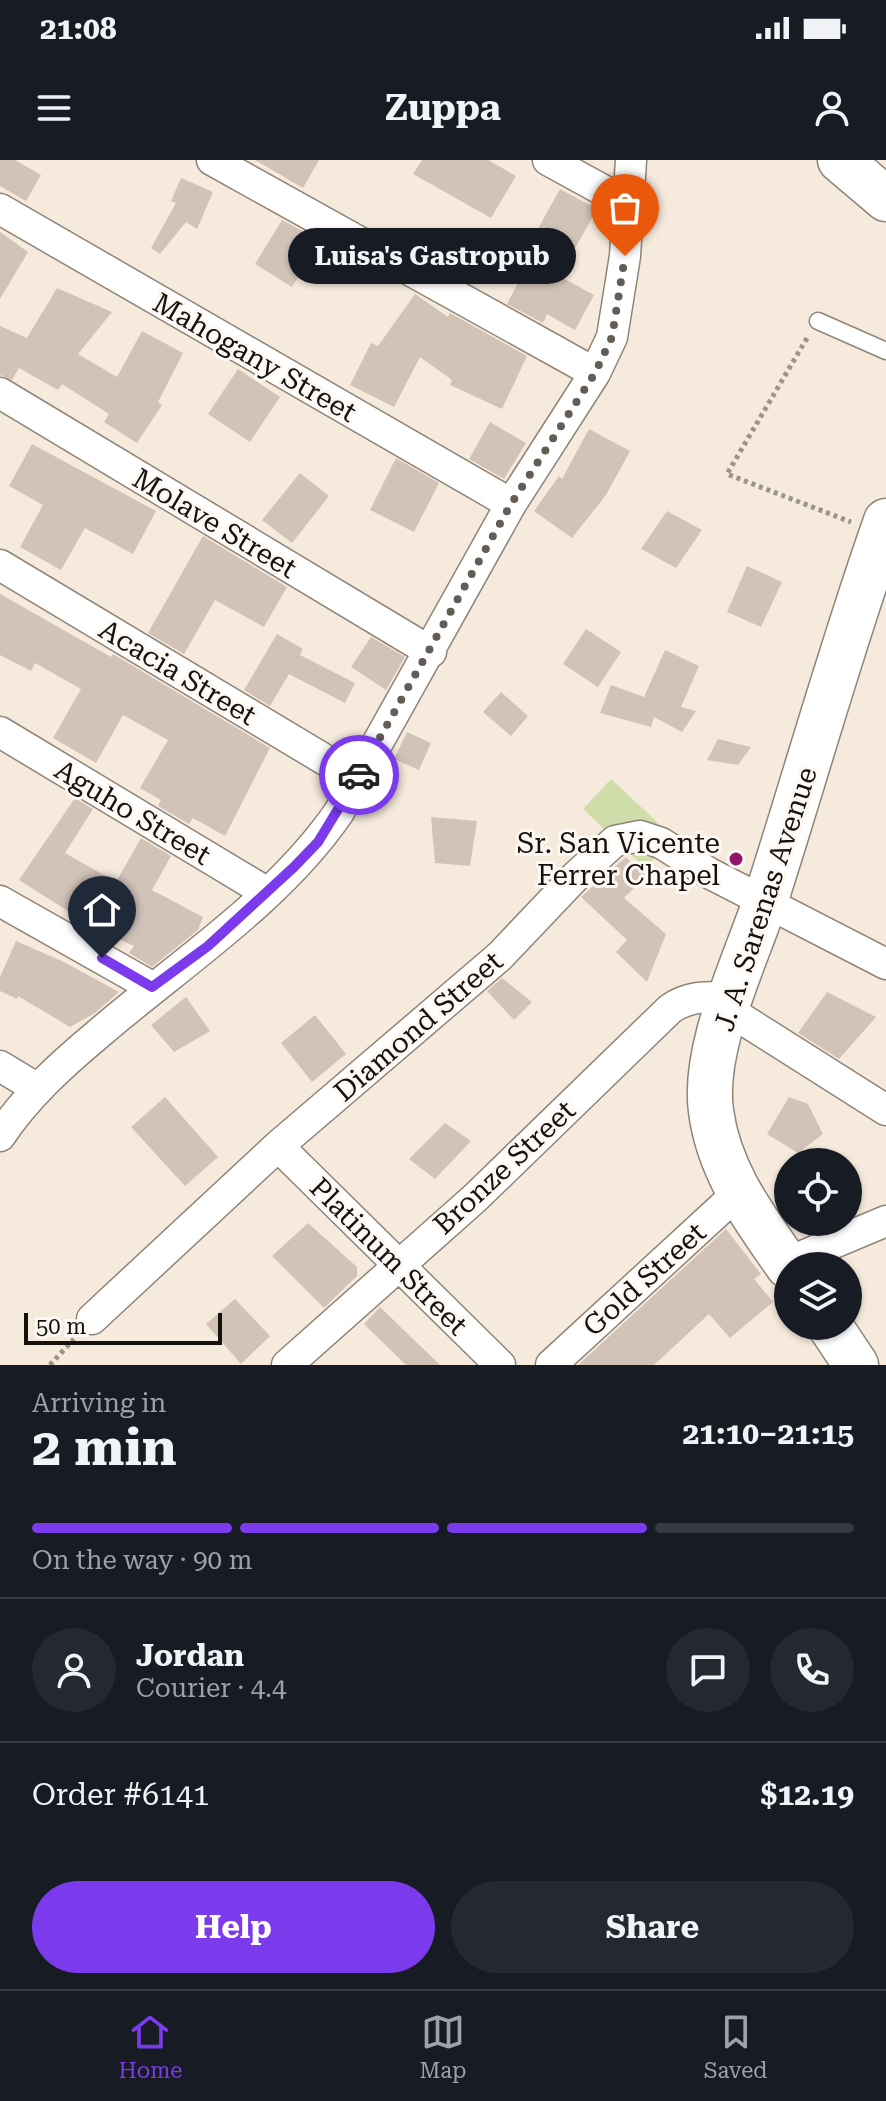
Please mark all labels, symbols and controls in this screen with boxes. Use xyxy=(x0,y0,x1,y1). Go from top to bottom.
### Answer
text: 21:08 xyxy=(40,11,117,46)
icon: menu xyxy=(32,86,76,130)
icon: person xyxy=(810,86,854,130)
text: Zuppa xyxy=(385,87,501,129)
pin xyxy=(591,174,659,256)
icon: bag xyxy=(603,186,647,230)
callout: Luisa's Gastropub xyxy=(289,228,577,284)
text: Luisa's Gastropub xyxy=(314,241,550,271)
street label: Mahogany Street xyxy=(147,286,362,429)
street label: Molave Street xyxy=(127,462,303,585)
street label: Acacia Street xyxy=(93,613,262,732)
courier xyxy=(319,735,399,815)
street label: Aguho Street xyxy=(49,753,217,872)
icon: car xyxy=(337,753,381,797)
street label: J. A. Sarenas Avenue xyxy=(707,763,824,1035)
place label: Sr. San Vicente Ferrer Chapel xyxy=(517,827,720,892)
marker: Sr. San Vicente Ferrer Chapel xyxy=(727,850,745,868)
pin xyxy=(68,876,136,958)
icon: home xyxy=(80,888,124,932)
street label: Diamond Street xyxy=(328,944,509,1108)
street label: Bronze Street xyxy=(427,1094,582,1241)
map controls xyxy=(774,1148,862,1340)
button: locate xyxy=(774,1148,862,1236)
street label: Platinum Street xyxy=(303,1171,474,1342)
street label: Gold Street xyxy=(576,1216,712,1343)
button: layers xyxy=(774,1252,862,1340)
scale bar xyxy=(24,1309,222,1345)
text: 50 m xyxy=(36,1314,86,1339)
text: Arriving in xyxy=(32,1388,166,1418)
text: 21:10–21:15 xyxy=(682,1416,854,1451)
text: 2 min xyxy=(32,1417,177,1478)
text: On the way · 90 m xyxy=(32,1545,252,1575)
button: person xyxy=(32,1628,116,1712)
button: chat xyxy=(666,1628,750,1712)
button: phone xyxy=(770,1628,854,1712)
text: Jordan xyxy=(136,1638,244,1673)
text: Courier · 4.4 xyxy=(136,1673,286,1703)
text: Order #6141 xyxy=(32,1777,210,1812)
text: $12.19 xyxy=(761,1777,854,1812)
button: Help xyxy=(32,1881,435,1973)
button: Share xyxy=(451,1881,854,1973)
tab: Home xyxy=(119,2010,182,2083)
tab: Map xyxy=(419,2010,467,2083)
tab: Saved xyxy=(704,2010,767,2083)

